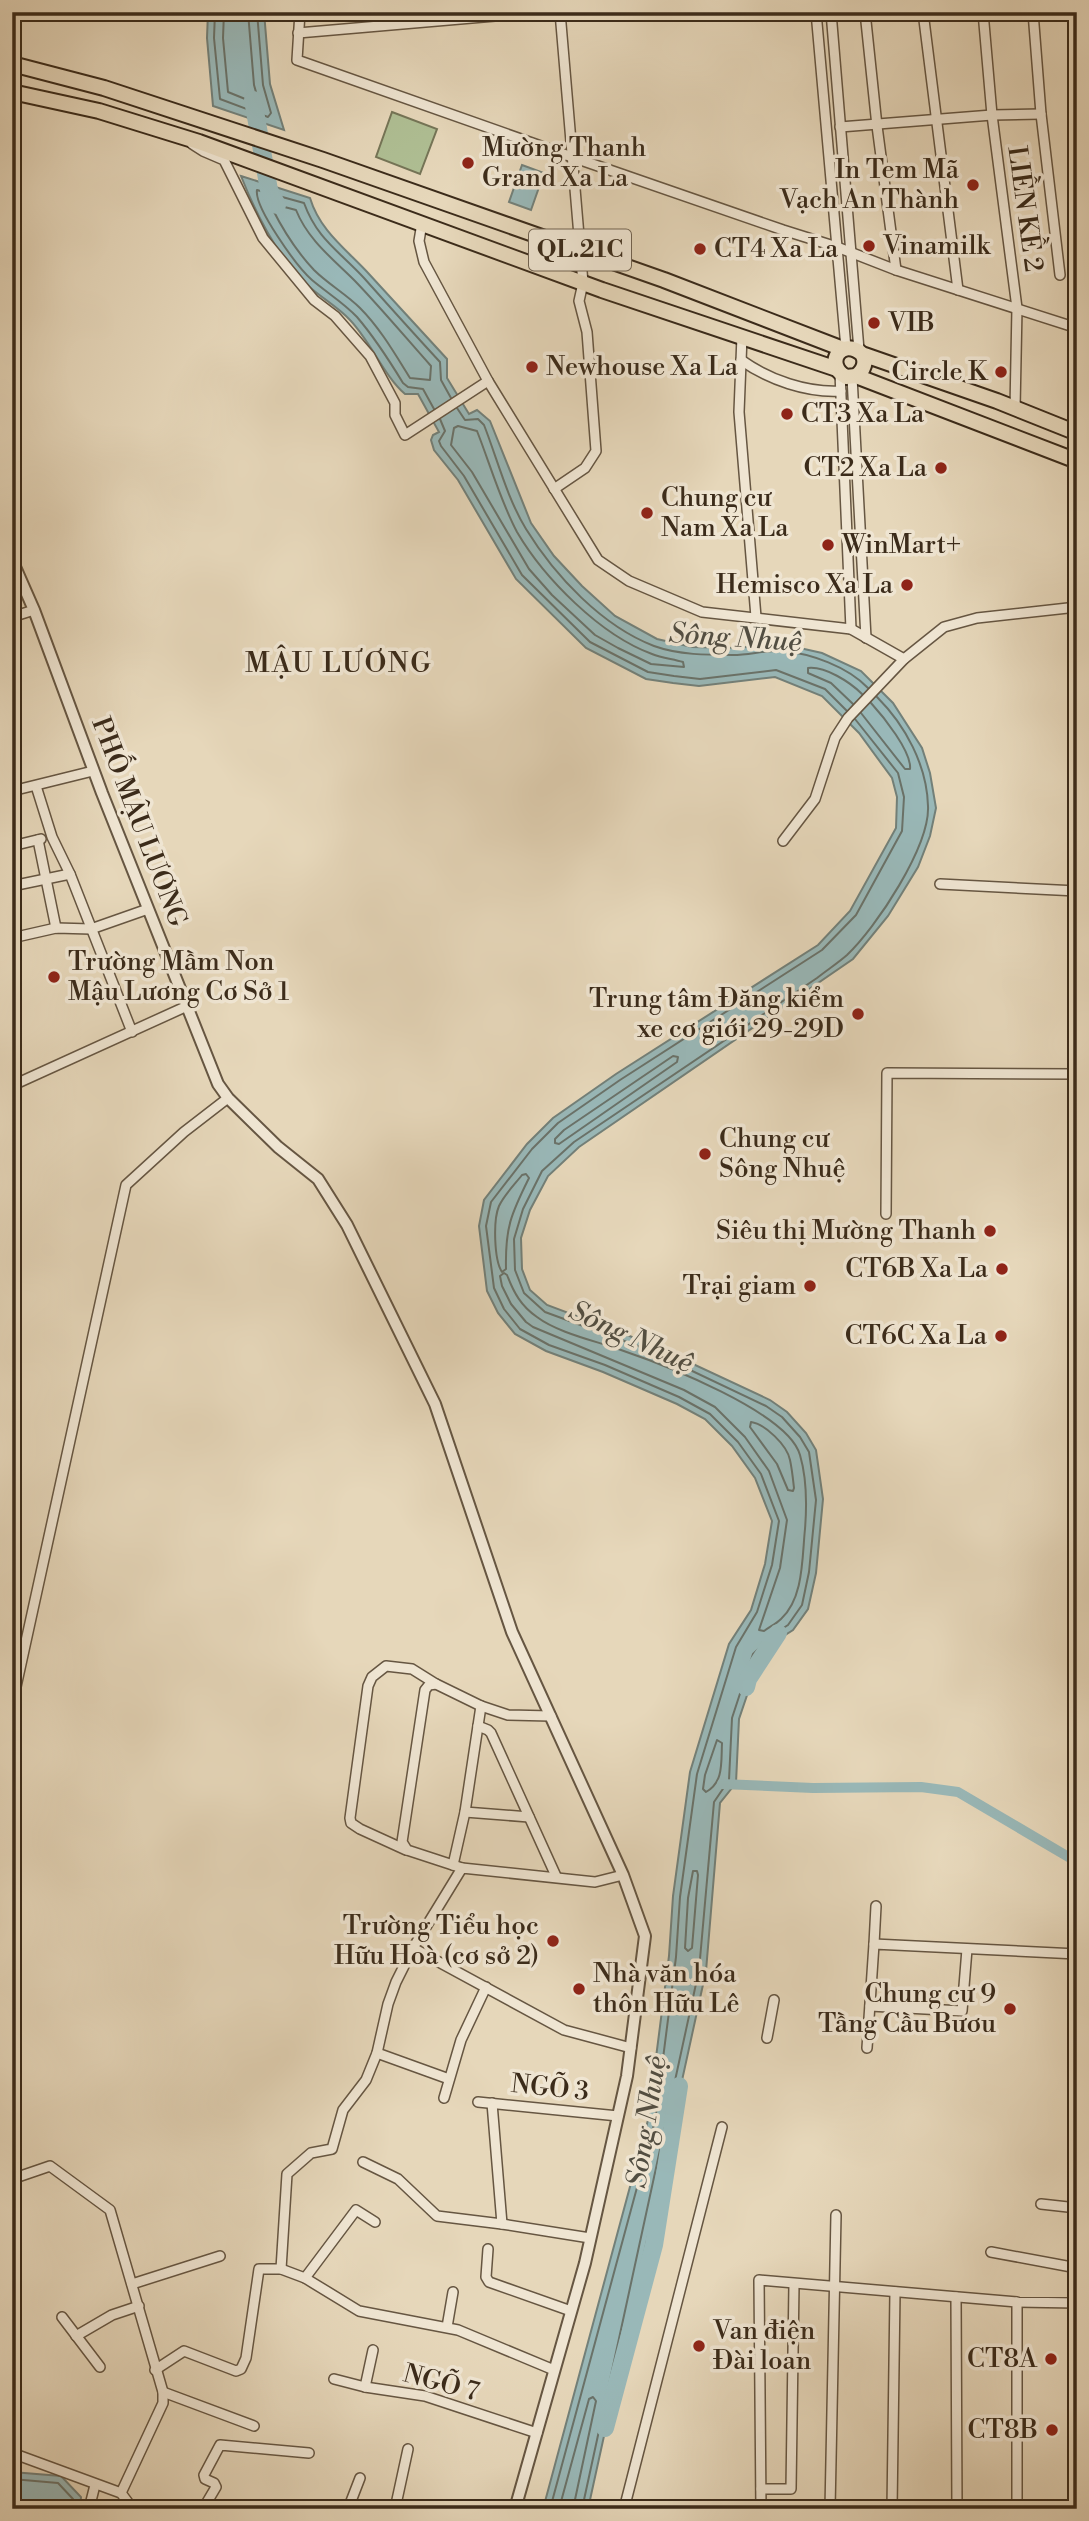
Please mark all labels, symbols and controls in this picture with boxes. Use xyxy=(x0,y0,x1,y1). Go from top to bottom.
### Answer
place label: Mường Thanh Grand Xa La xyxy=(482,132,646,194)
street label: LIỀN KỀ 2 xyxy=(1000,143,1054,274)
place label: In Tem Mã Vạch An Thành xyxy=(779,154,960,216)
marker: Mường Thanh Grand Xa La xyxy=(460,155,476,171)
marker: In Tem Mã Vạch An Thành xyxy=(965,177,981,193)
road number: QL.21C xyxy=(529,230,631,270)
place label: Vinamilk xyxy=(882,230,991,262)
place label: CT4 Xa La xyxy=(714,233,839,265)
marker: Vinamilk xyxy=(861,238,877,254)
marker: CT4 Xa La xyxy=(692,241,708,257)
place label: VIB xyxy=(887,307,935,339)
marker: VIB xyxy=(866,315,882,331)
place label: Newhouse Xa La xyxy=(546,351,739,383)
place label: Circle K xyxy=(892,356,989,388)
marker: Newhouse Xa La xyxy=(524,359,540,375)
marker: Circle K xyxy=(993,364,1009,380)
place label: CT3 Xa La xyxy=(801,398,925,430)
marker: CT3 Xa La xyxy=(779,406,795,422)
place label: CT2 Xa La xyxy=(803,452,928,484)
marker: CT2 Xa La xyxy=(933,460,949,476)
place label: Chung cư Nam Xa La xyxy=(661,482,789,544)
marker: Chung cư Nam Xa La xyxy=(639,505,655,521)
place label: WinMart+ xyxy=(841,529,961,561)
marker: WinMart+ xyxy=(820,537,836,553)
place label: Hemisco Xa La xyxy=(716,569,894,601)
marker: Hemisco Xa La xyxy=(899,577,915,593)
water label: Sông Nhuệ xyxy=(668,616,803,660)
district label: MẬU LƯƠNG xyxy=(245,644,433,681)
street label: PHỐ MẬU LƯƠNG xyxy=(84,711,198,931)
place label: Trường Mầm Non Mậu Lương Cơ Sở 1 xyxy=(68,946,289,1008)
marker: Trường Mầm Non Mậu Lương Cơ Sở 1 xyxy=(46,969,62,985)
place label: Trung tâm Đăng kiểm xe cơ giới 29-29D xyxy=(589,983,844,1045)
marker: Trung tâm Đăng kiểm xe cơ giới 29-29D xyxy=(850,1006,866,1022)
place label: Chung cư Sông Nhuệ xyxy=(719,1123,846,1185)
marker: Chung cư Sông Nhuệ xyxy=(697,1146,713,1162)
place label: Siêu thị Mường Thanh xyxy=(716,1215,976,1247)
marker: Siêu thị Mường Thanh xyxy=(982,1223,998,1239)
place label: CT6B Xa La xyxy=(845,1253,989,1285)
marker: CT6B Xa La xyxy=(994,1261,1010,1277)
place label: Trại giam xyxy=(683,1270,796,1302)
marker: Trại giam xyxy=(802,1278,818,1294)
water label: Sông Nhuệ xyxy=(563,1293,699,1381)
place label: CT6C Xa La xyxy=(845,1320,988,1352)
marker: CT6C Xa La xyxy=(993,1328,1009,1344)
place label: Trường Tiểu học Hữu Hoà (cơ sở 2) xyxy=(334,1910,539,1972)
marker: Trường Tiểu học Hữu Hoà (cơ sở 2) xyxy=(545,1933,561,1949)
place label: Nhà văn hóa thôn Hữu Lê xyxy=(593,1958,740,2020)
place label: Chung cư 9 Tầng Cầu Bươu xyxy=(818,1978,996,2040)
marker: Nhà văn hóa thôn Hữu Lê xyxy=(571,1981,587,1997)
marker: Chung cư 9 Tầng Cầu Bươu xyxy=(1002,2001,1018,2017)
water label: Sông Nhuệ xyxy=(619,2053,675,2190)
street label: NGÕ 3 xyxy=(509,2067,591,2108)
place label: Van điện Đài loan xyxy=(712,2315,815,2377)
marker: Van điện Đài loan xyxy=(691,2338,707,2354)
place label: CT8A xyxy=(967,2343,1038,2375)
marker: CT8A xyxy=(1043,2351,1059,2367)
street label: NGÕ 7 xyxy=(400,2357,483,2408)
place label: CT8B xyxy=(968,2414,1038,2446)
marker: CT8B xyxy=(1044,2422,1060,2438)

